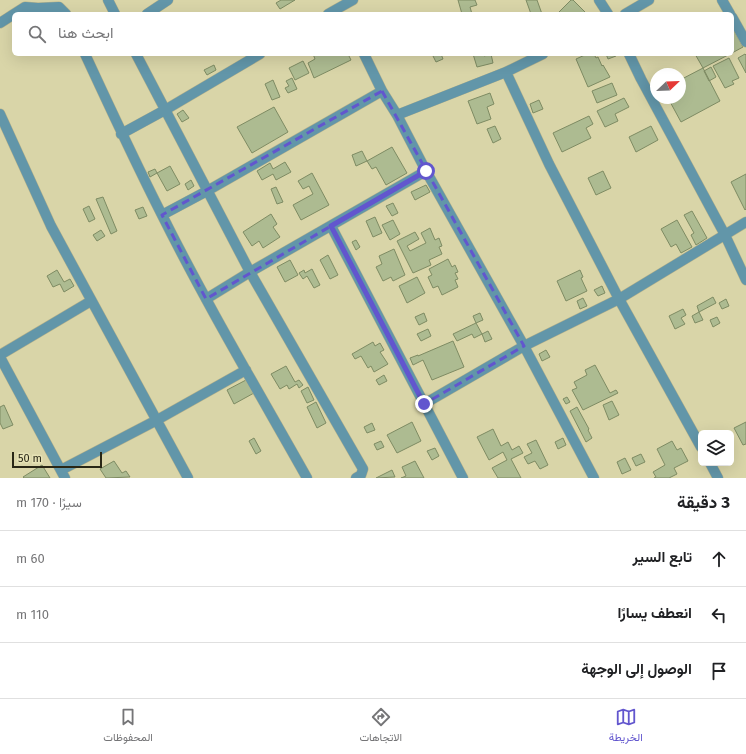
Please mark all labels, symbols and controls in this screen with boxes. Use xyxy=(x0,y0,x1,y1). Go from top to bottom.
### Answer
search box xyxy=(12,12,734,56)
icon: search xyxy=(26,23,48,45)
text: ابحث هنا xyxy=(58,24,113,42)
north arrow xyxy=(650,68,686,104)
route start xyxy=(417,162,435,180)
route end xyxy=(415,395,433,413)
map controls xyxy=(698,430,734,466)
button: layers xyxy=(698,430,734,466)
scale bar xyxy=(12,450,102,469)
text: 50 m xyxy=(18,452,42,465)
text: 3 دقيقة xyxy=(677,492,730,513)
text: سيرًا · 170 m xyxy=(16,495,82,510)
text: تابع السير xyxy=(633,548,692,566)
icon: ahead xyxy=(708,548,730,570)
text: 60 m xyxy=(16,551,45,566)
text: انعطف يسارًا xyxy=(617,604,692,622)
icon: left xyxy=(708,604,730,626)
text: 110 m xyxy=(16,607,49,622)
text: الوصول إلى الوجهة xyxy=(581,660,692,678)
icon: arrive xyxy=(708,660,730,682)
tab: المحفوظات xyxy=(103,706,153,747)
tab: الاتجاهات xyxy=(359,706,402,747)
tab: الخريطة xyxy=(609,706,643,747)

